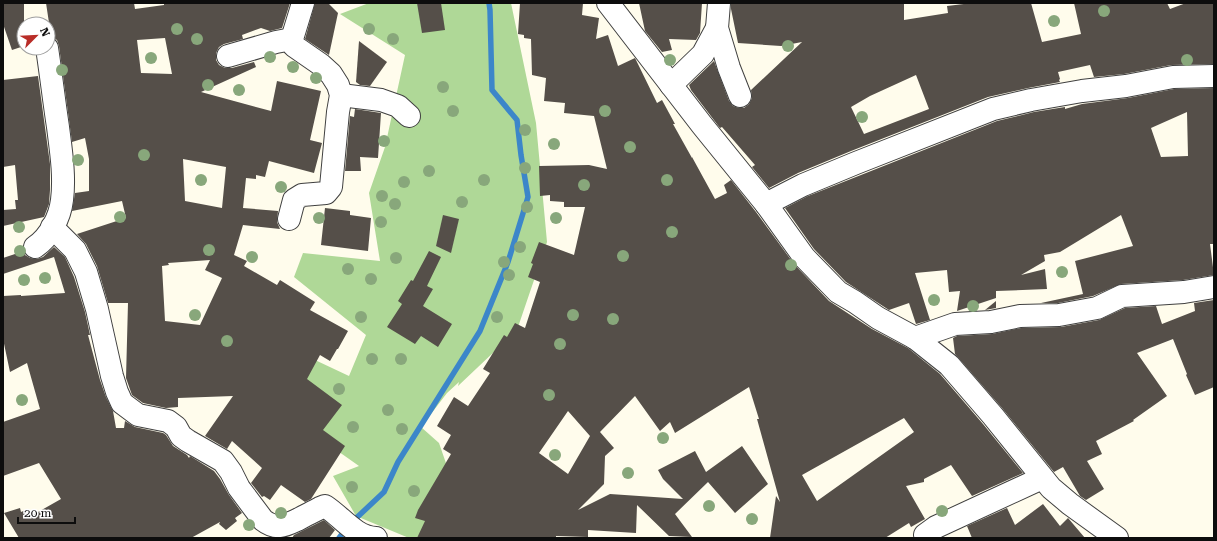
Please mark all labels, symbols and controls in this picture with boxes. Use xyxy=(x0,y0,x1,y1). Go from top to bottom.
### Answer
north arrow xyxy=(16,16,56,56)
text: N xyxy=(37,26,53,39)
scale bar xyxy=(18,499,75,525)
text: 20 m xyxy=(24,506,51,520)

